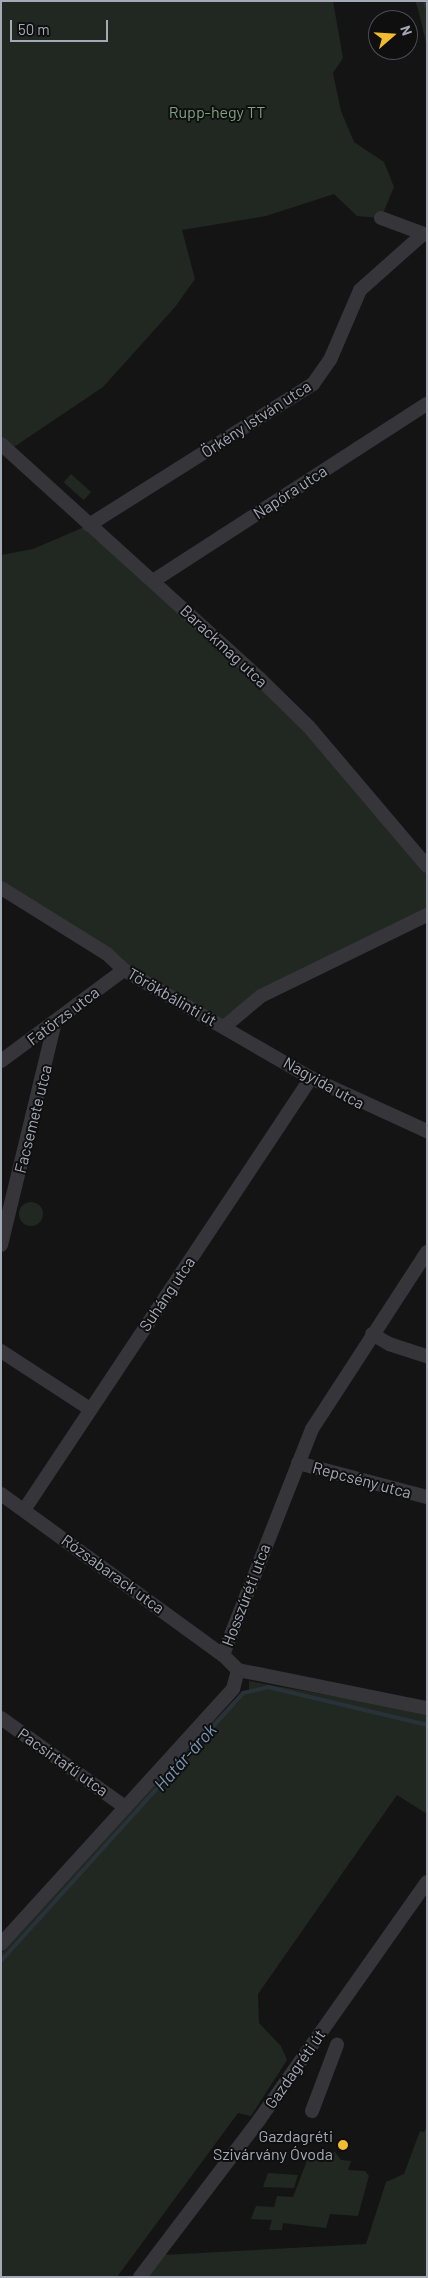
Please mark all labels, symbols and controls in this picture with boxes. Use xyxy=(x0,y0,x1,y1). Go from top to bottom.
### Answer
scale bar xyxy=(12,10,110,42)
north arrow xyxy=(368,10,418,60)
text: 50 m xyxy=(18,20,50,38)
text: N xyxy=(397,23,416,37)
park label: Rupp-hegy TT xyxy=(169,102,265,122)
street label: Örkény István utca xyxy=(198,376,314,462)
street label: Napóra utca xyxy=(250,461,330,523)
street label: Barackmag utca xyxy=(176,601,272,691)
street label: Törökbálinti út xyxy=(124,964,220,1030)
street label: Fatörzs utca xyxy=(23,983,103,1049)
street label: Nagyida utca xyxy=(280,1053,368,1113)
street label: Facsemete utca xyxy=(10,1063,56,1175)
street label: Suháng utca xyxy=(135,1253,199,1335)
street label: Repcsény utca xyxy=(311,1458,413,1502)
street label: Rózsabarack utca xyxy=(58,1530,168,1618)
street label: Hosszúréti utca xyxy=(218,1541,274,1649)
water label: Határ-árok xyxy=(149,1719,221,1795)
street label: Pacsirtafű utca xyxy=(14,1724,112,1800)
street label: Gazdagréti út xyxy=(261,2026,329,2112)
place label: Gazdagréti Szivárvány Óvoda xyxy=(213,2126,333,2164)
marker: Gazdagréti Szivárvány Óvoda xyxy=(337,2139,349,2151)

